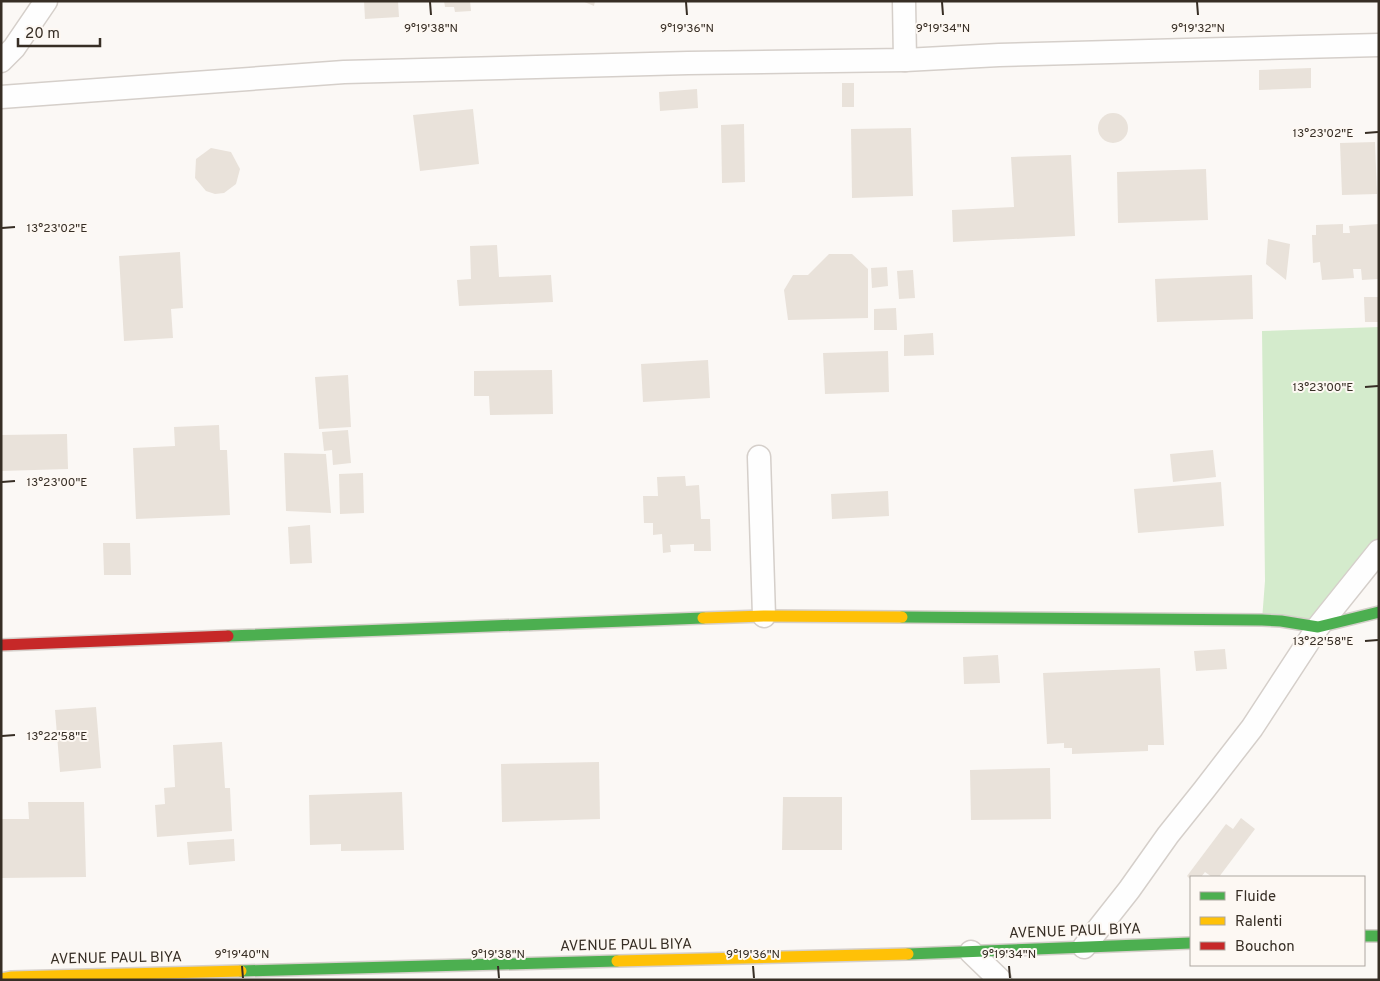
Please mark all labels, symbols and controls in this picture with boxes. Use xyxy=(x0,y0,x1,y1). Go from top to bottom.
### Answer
scale bar xyxy=(18,15,100,47)
text: 9°19'38"N xyxy=(404,21,458,37)
text: 9°19'36"N xyxy=(660,21,714,37)
text: 9°19'34"N xyxy=(916,21,970,37)
text: 9°19'32"N xyxy=(1171,21,1225,37)
text: 20 m xyxy=(25,25,60,44)
text: 13°23'02"E xyxy=(1293,126,1353,142)
text: 13°23'02"E xyxy=(27,221,87,237)
text: 13°23'00"E xyxy=(1292,380,1354,396)
text: 13°23'00"E xyxy=(26,475,88,491)
text: 13°22'58"E xyxy=(1293,634,1353,650)
text: 13°22'58"E xyxy=(27,729,87,745)
legend xyxy=(1190,876,1365,966)
text: Fluide xyxy=(1235,888,1276,907)
text: Ralenti xyxy=(1235,913,1282,932)
street label: AVENUE PAUL BIYA xyxy=(1009,920,1141,944)
street label: AVENUE PAUL BIYA xyxy=(560,935,692,957)
text: Bouchon xyxy=(1235,938,1295,957)
text: 9°19'40"N xyxy=(215,947,269,963)
text: 9°19'38"N xyxy=(471,947,525,963)
text: 9°19'36"N xyxy=(726,947,780,963)
text: 9°19'34"N xyxy=(982,947,1036,963)
street label: AVENUE PAUL BIYA xyxy=(50,948,182,970)

